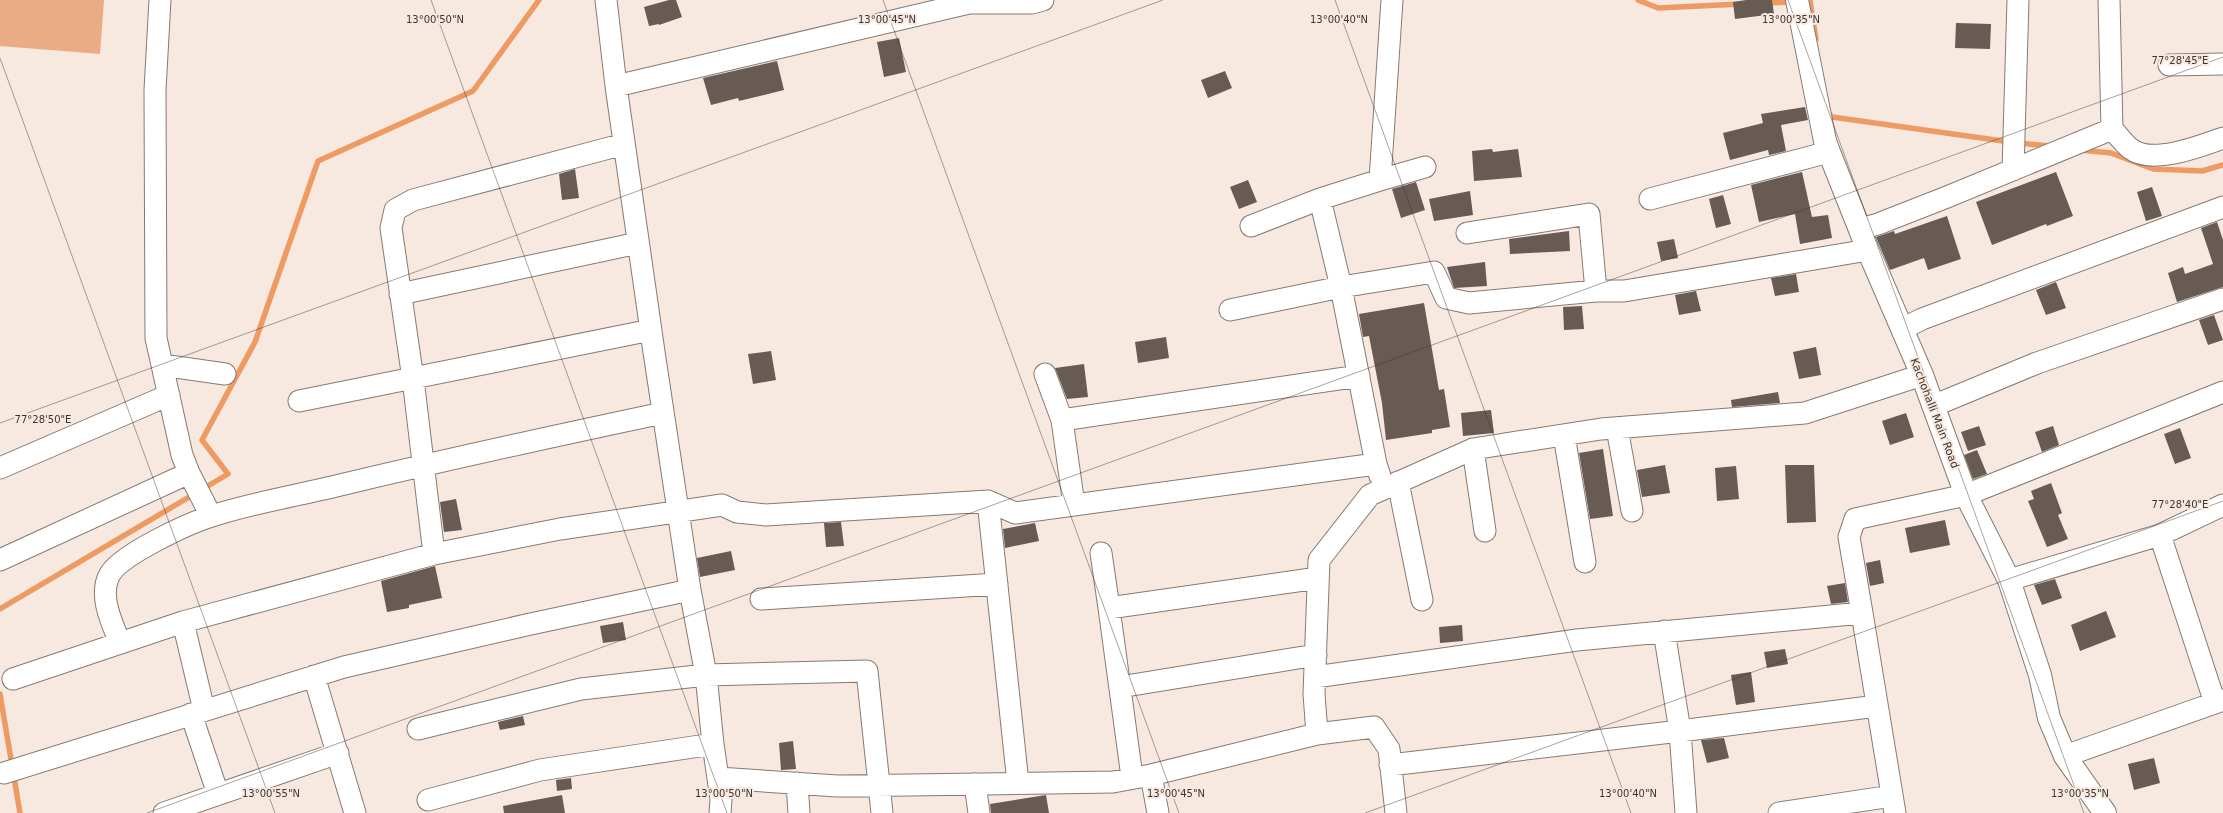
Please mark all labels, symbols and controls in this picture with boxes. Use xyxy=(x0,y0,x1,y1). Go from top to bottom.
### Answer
text: 13°00'50"N xyxy=(406,14,464,25)
text: 13°00'45"N xyxy=(858,14,916,25)
text: 13°00'40"N xyxy=(1310,14,1368,25)
text: 13°00'35"N xyxy=(1762,14,1820,25)
text: 77°28'45"E xyxy=(2152,55,2208,66)
street label: Kachohalli Main Road xyxy=(1907,356,1962,470)
text: 77°28'50"E xyxy=(15,414,71,425)
text: 77°28'40"E xyxy=(2152,499,2208,510)
text: 13°00'55"N xyxy=(242,788,300,799)
text: 13°00'50"N xyxy=(695,788,753,799)
text: 13°00'45"N xyxy=(1147,788,1205,799)
text: 13°00'40"N xyxy=(1599,788,1657,799)
text: 13°00'35"N xyxy=(2051,788,2109,799)

